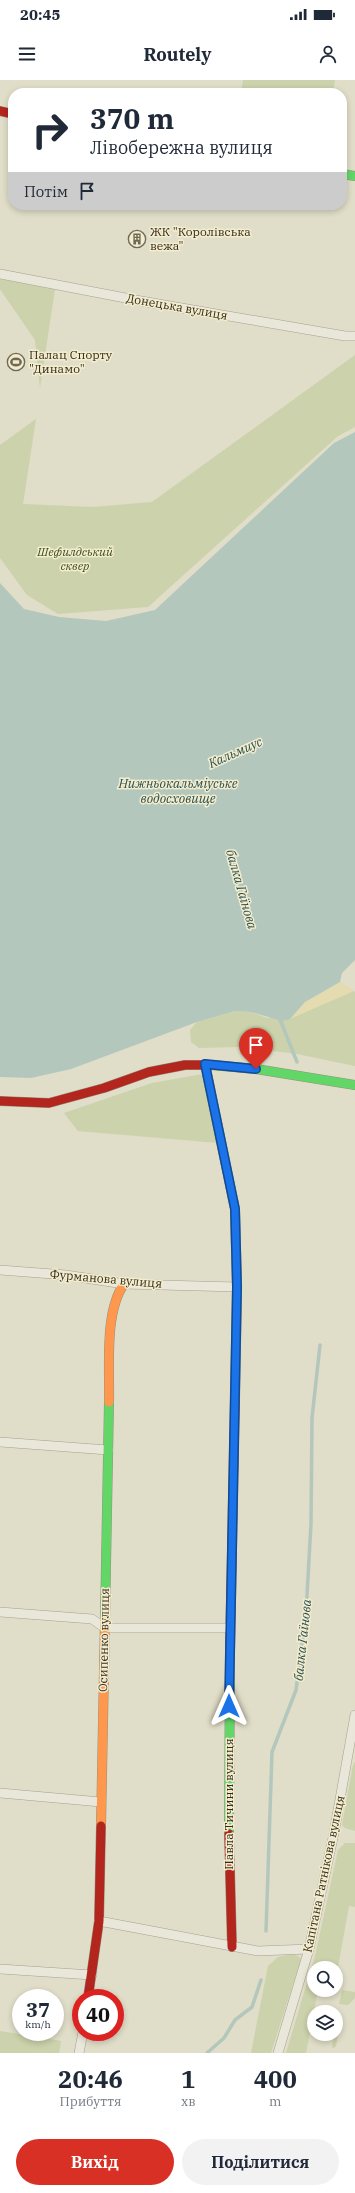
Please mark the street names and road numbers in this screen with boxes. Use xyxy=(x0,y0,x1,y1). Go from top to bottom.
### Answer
street label: Донецька вулиця xyxy=(125,290,229,323)
street label: Фурманова вулиця xyxy=(49,1266,163,1291)
street label: Осипенко вулиця xyxy=(95,1588,112,1692)
street label: Павла Тичини вулиця xyxy=(221,1738,236,1870)
street label: Капітана Ратнікова вулиця xyxy=(300,1794,348,1954)

